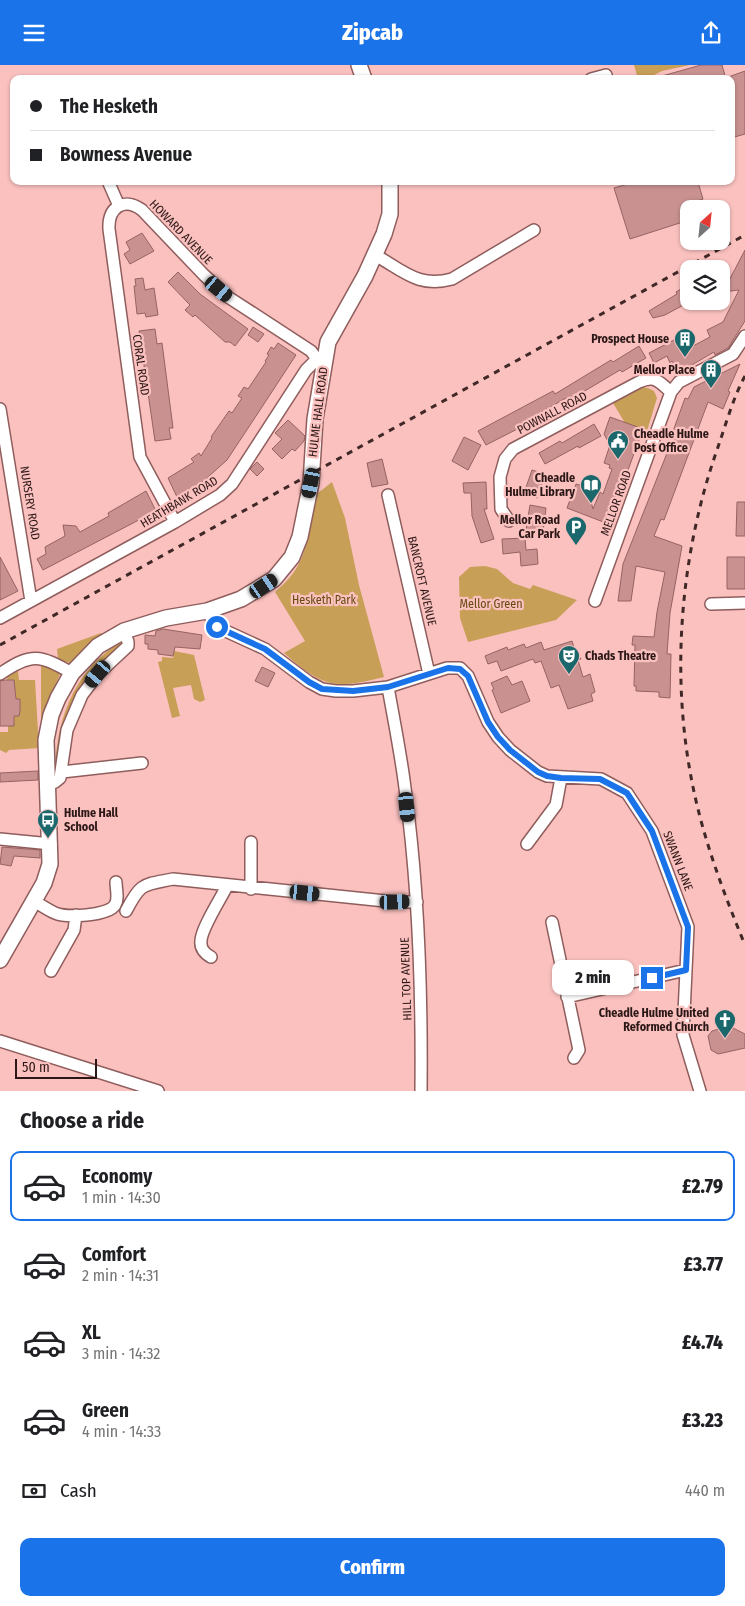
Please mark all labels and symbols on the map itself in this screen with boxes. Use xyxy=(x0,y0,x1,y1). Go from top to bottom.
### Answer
street label: HOWARD AVENUE xyxy=(147,197,216,267)
north arrow xyxy=(680,200,730,250)
car xyxy=(202,274,235,304)
building icon: Prospect House xyxy=(673,327,697,358)
place label: Prospect House xyxy=(591,332,669,346)
street label: CORAL ROAD xyxy=(130,334,152,396)
building icon: Mellor Place xyxy=(699,358,723,389)
place label: Mellor Place xyxy=(634,363,695,377)
street label: HULME HALL ROAD xyxy=(306,366,330,458)
street label: POWNALL ROAD xyxy=(515,389,589,437)
place label: Cheadle Hulme Post Office xyxy=(634,427,709,455)
public building icon: Cheadle Hulme Post Office xyxy=(606,429,630,460)
street label: NURSERY ROAD xyxy=(17,465,43,541)
car xyxy=(300,467,321,499)
street label: MELLOR ROAD xyxy=(598,468,634,537)
place label: Cheadle Hulme Library xyxy=(505,471,575,499)
street label: HEATHBANK ROAD xyxy=(138,473,220,531)
library icon: Cheadle Hulme Library xyxy=(579,473,603,504)
place label: Mellor Road Car Park xyxy=(500,513,561,541)
parking icon: Mellor Road Car Park xyxy=(564,515,588,546)
street label: BANCROFT AVENUE xyxy=(405,535,439,628)
car xyxy=(247,571,280,601)
park label: Hesketh Park xyxy=(292,593,356,607)
park label: Mellor Green xyxy=(460,597,522,611)
route start xyxy=(206,616,228,638)
theatre icon: Chads Theatre xyxy=(557,644,581,675)
place label: Chads Theatre xyxy=(585,649,656,663)
car xyxy=(82,658,113,690)
car xyxy=(397,791,416,823)
place label: Hulme Hall School xyxy=(64,806,119,834)
bus stop icon: Hulme Hall School xyxy=(36,808,60,839)
street label: SWANN LANE xyxy=(660,829,696,893)
car xyxy=(289,884,320,902)
car xyxy=(379,894,410,910)
street label: HILL TOP AVENUE xyxy=(398,937,414,1021)
callout: 2 min xyxy=(552,961,634,995)
route end xyxy=(641,967,663,989)
place label: Cheadle Hulme United Reformed Church xyxy=(599,1006,709,1034)
church icon: Cheadle Hulme United Reformed Church xyxy=(713,1008,737,1039)
scale bar xyxy=(15,1056,98,1079)

